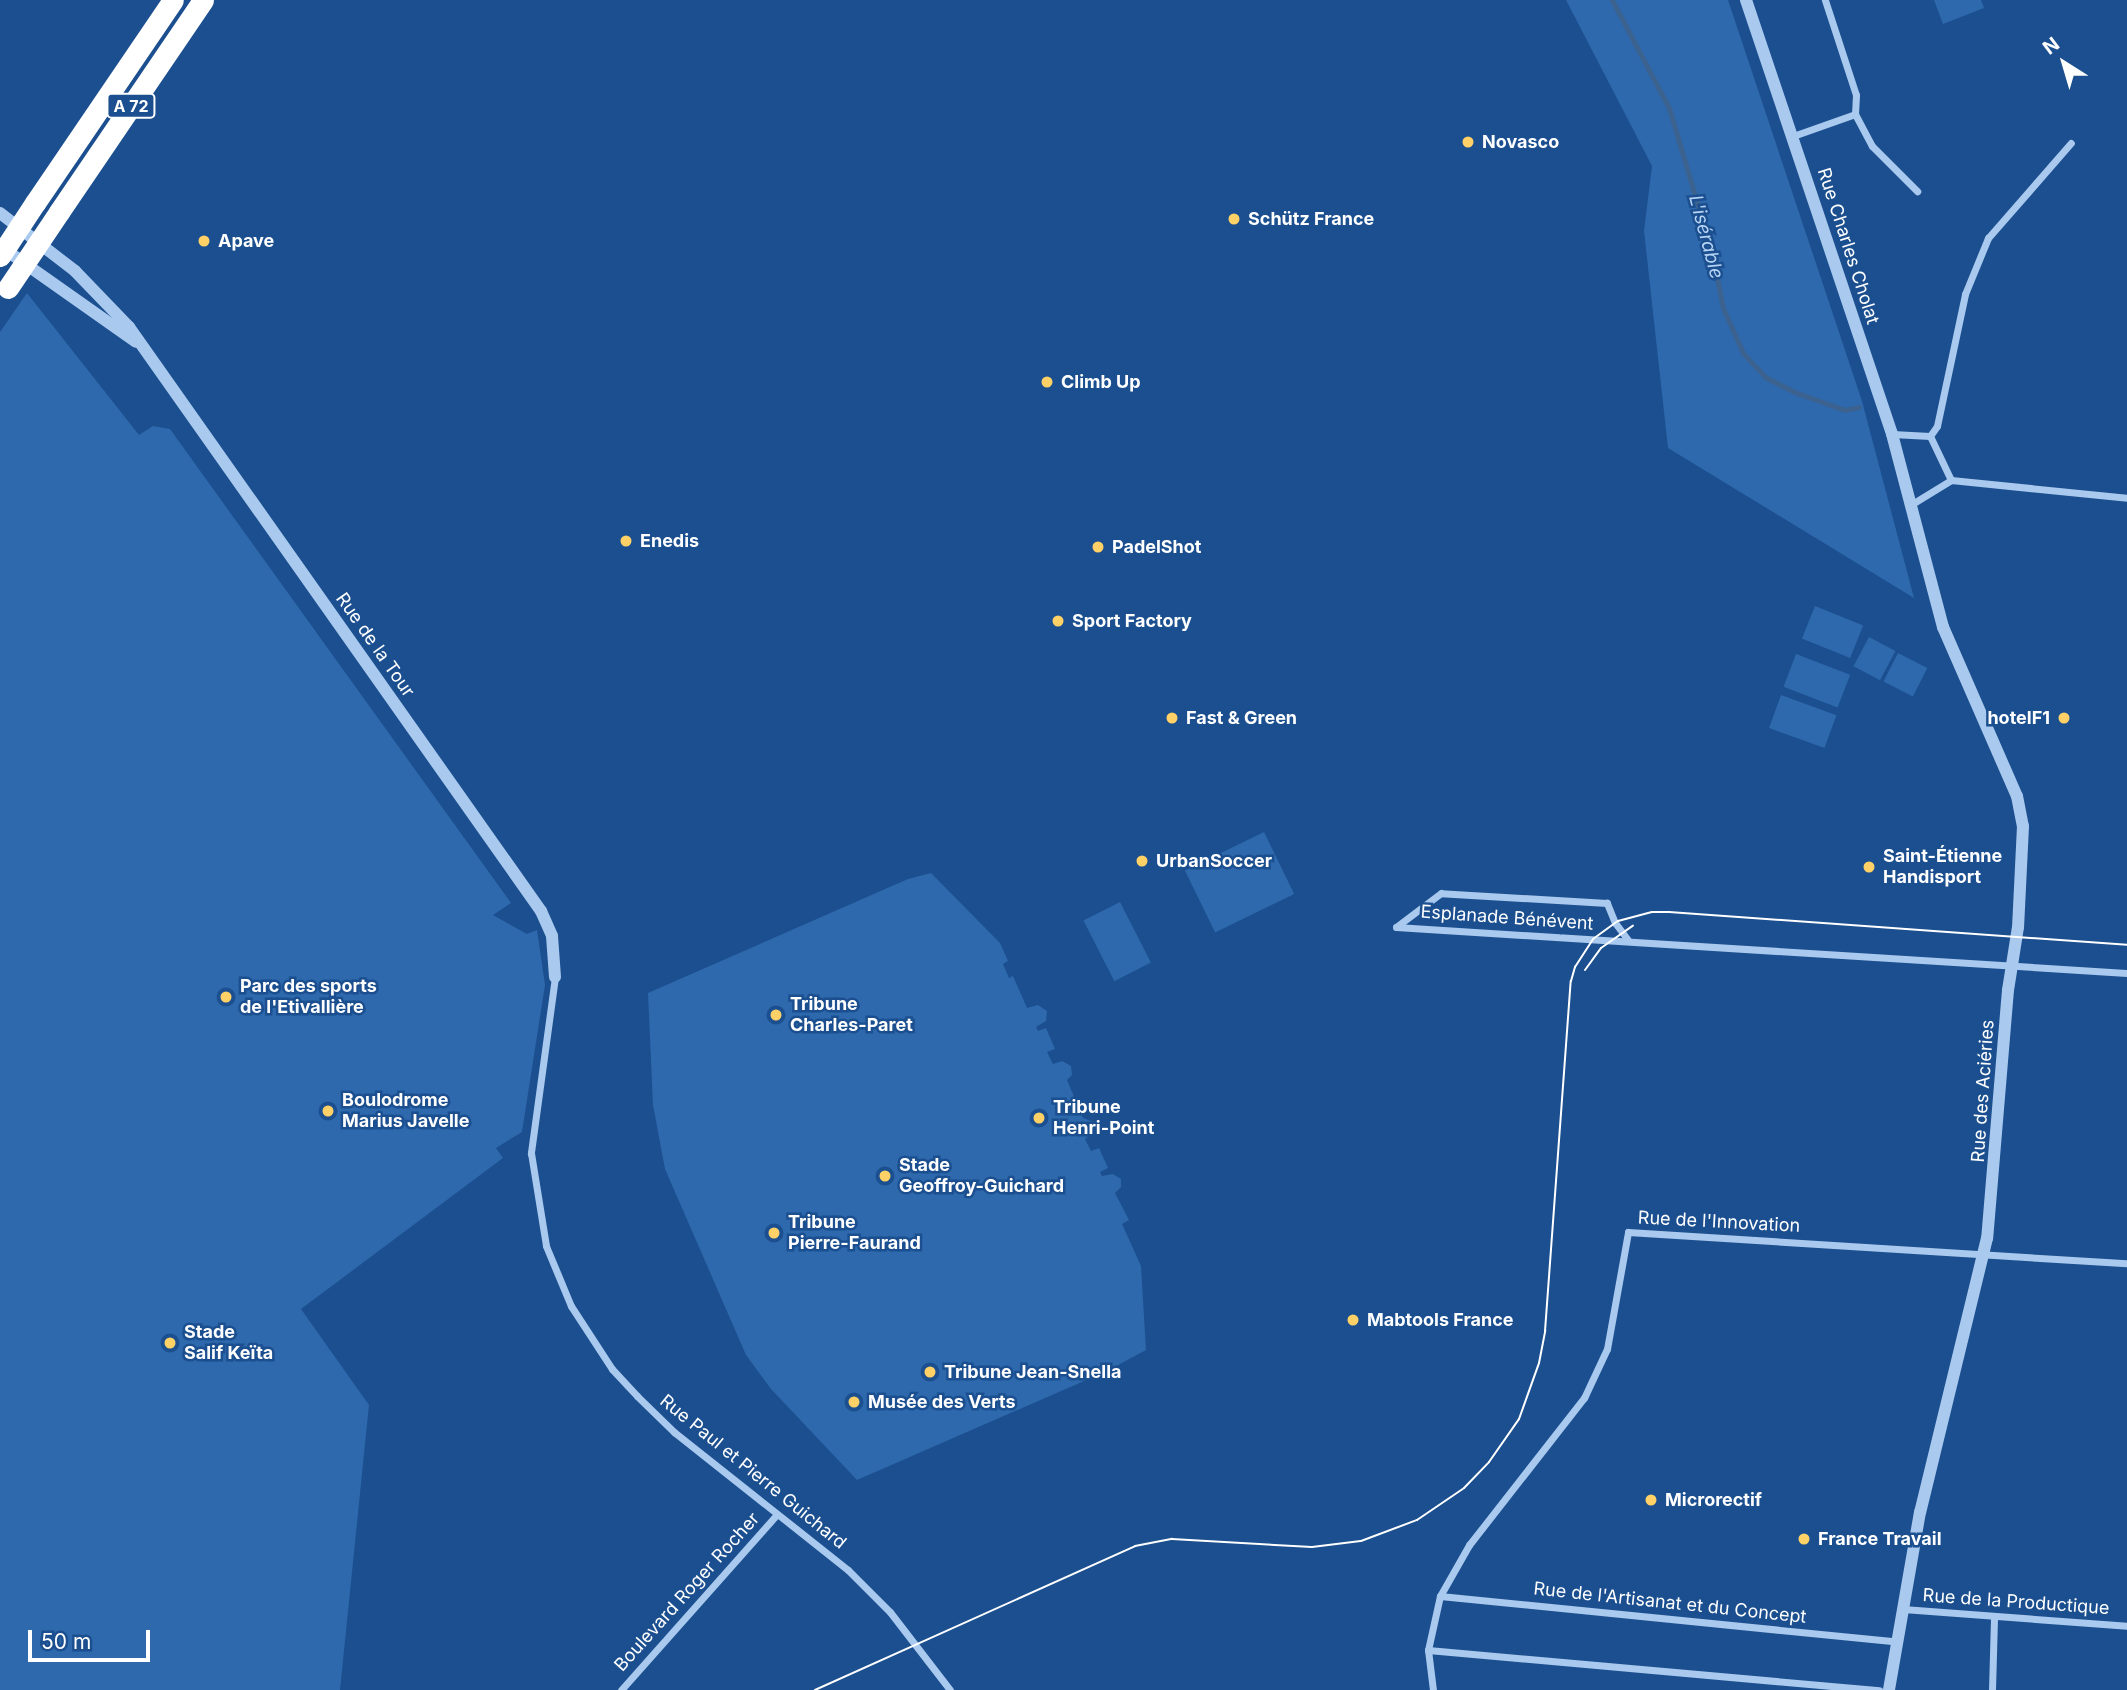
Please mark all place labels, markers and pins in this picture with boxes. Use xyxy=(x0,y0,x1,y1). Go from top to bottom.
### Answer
place label: Novasco xyxy=(1482,131,1559,153)
marker: Novasco xyxy=(1460,134,1476,150)
place label: Schütz France xyxy=(1248,208,1374,230)
marker: Schütz France xyxy=(1226,211,1242,227)
place label: Apave xyxy=(218,230,274,252)
marker: Apave xyxy=(196,233,212,249)
place label: Climb Up xyxy=(1061,371,1141,393)
marker: Climb Up xyxy=(1039,374,1055,390)
place label: Enedis xyxy=(640,530,699,552)
marker: Enedis xyxy=(618,533,634,549)
place label: PadelShot xyxy=(1112,536,1201,558)
marker: PadelShot xyxy=(1090,539,1106,555)
place label: Sport Factory xyxy=(1072,610,1192,632)
marker: Sport Factory xyxy=(1050,613,1066,629)
place label: Fast & Green xyxy=(1186,707,1297,729)
place label: hotelF1 xyxy=(1987,707,2050,729)
marker: Fast & Green xyxy=(1164,710,1180,726)
marker: hotelF1 xyxy=(2056,710,2072,726)
place label: Saint-Étienne Handisport xyxy=(1883,846,2002,888)
place label: UrbanSoccer xyxy=(1156,850,1272,872)
marker: UrbanSoccer xyxy=(1134,853,1150,869)
marker: Saint-Étienne Handisport xyxy=(1861,859,1877,875)
place label: Parc des sports de l'Etivallière xyxy=(240,976,377,1018)
marker: Parc des sports de l'Etivallière xyxy=(218,989,234,1005)
place label: Tribune Charles-Paret xyxy=(790,994,913,1036)
marker: Tribune Charles-Paret xyxy=(768,1007,784,1023)
place label: Boulodrome Marius Javelle xyxy=(342,1090,469,1132)
place label: Tribune Henri-Point xyxy=(1053,1097,1154,1140)
marker: Boulodrome Marius Javelle xyxy=(320,1103,336,1119)
marker: Tribune Henri-Point xyxy=(1031,1110,1047,1126)
place label: Stade Geoffroy-Guichard xyxy=(899,1155,1064,1198)
marker: Stade Geoffroy-Guichard xyxy=(877,1168,893,1184)
place label: Tribune Pierre-Faurand xyxy=(788,1212,921,1254)
marker: Tribune Pierre-Faurand xyxy=(766,1225,782,1241)
place label: Mabtools France xyxy=(1367,1309,1514,1331)
marker: Mabtools France xyxy=(1345,1312,1361,1328)
place label: Stade Salif Keïta xyxy=(184,1322,273,1364)
marker: Stade Salif Keïta xyxy=(162,1335,178,1351)
place label: Tribune Jean-Snella xyxy=(944,1361,1121,1383)
marker: Tribune Jean-Snella xyxy=(922,1364,938,1380)
place label: Musée des Verts xyxy=(868,1391,1015,1413)
marker: Musée des Verts xyxy=(846,1394,862,1410)
place label: Microrectif xyxy=(1665,1489,1762,1511)
marker: Microrectif xyxy=(1643,1492,1659,1508)
place label: France Travail xyxy=(1818,1528,1942,1550)
marker: France Travail xyxy=(1796,1531,1812,1547)

